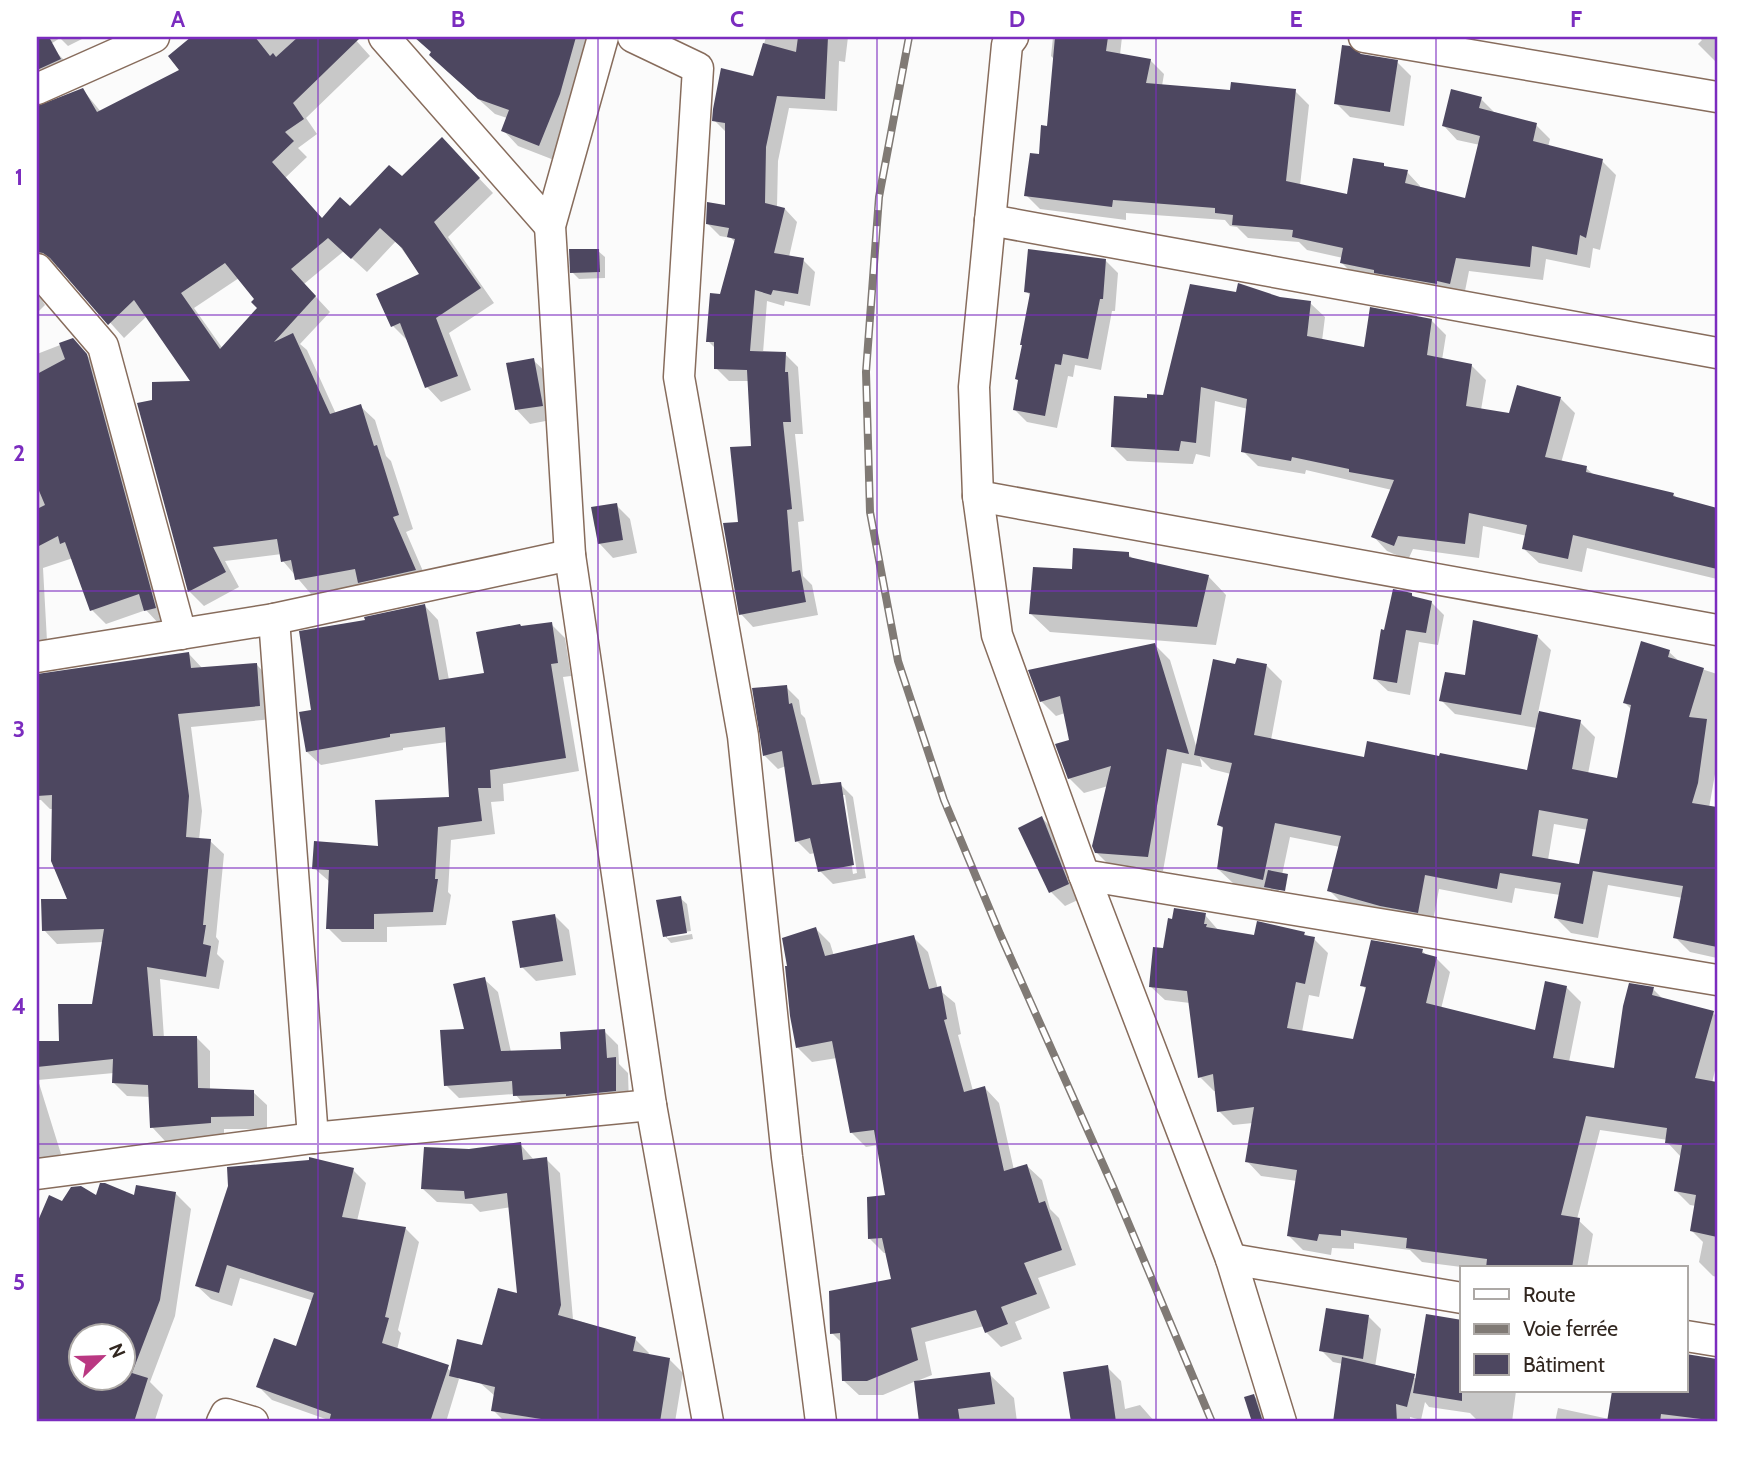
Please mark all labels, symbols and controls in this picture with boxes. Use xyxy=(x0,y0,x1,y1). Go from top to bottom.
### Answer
text: A xyxy=(171,5,186,33)
text: B xyxy=(451,5,465,33)
text: C xyxy=(730,5,744,33)
text: D xyxy=(1009,5,1025,33)
text: E xyxy=(1289,5,1303,33)
text: F xyxy=(1570,5,1582,33)
text: 1 xyxy=(15,163,23,191)
text: 2 xyxy=(13,439,25,467)
text: 3 xyxy=(13,715,25,743)
text: 4 xyxy=(12,992,26,1020)
legend xyxy=(1460,1266,1688,1392)
text: 5 xyxy=(13,1268,25,1296)
text: Route xyxy=(1523,1282,1576,1307)
text: Voie ferrée xyxy=(1523,1316,1618,1341)
north arrow xyxy=(66,1322,136,1392)
text: N xyxy=(104,1340,130,1361)
text: Bâtiment xyxy=(1523,1352,1605,1377)

